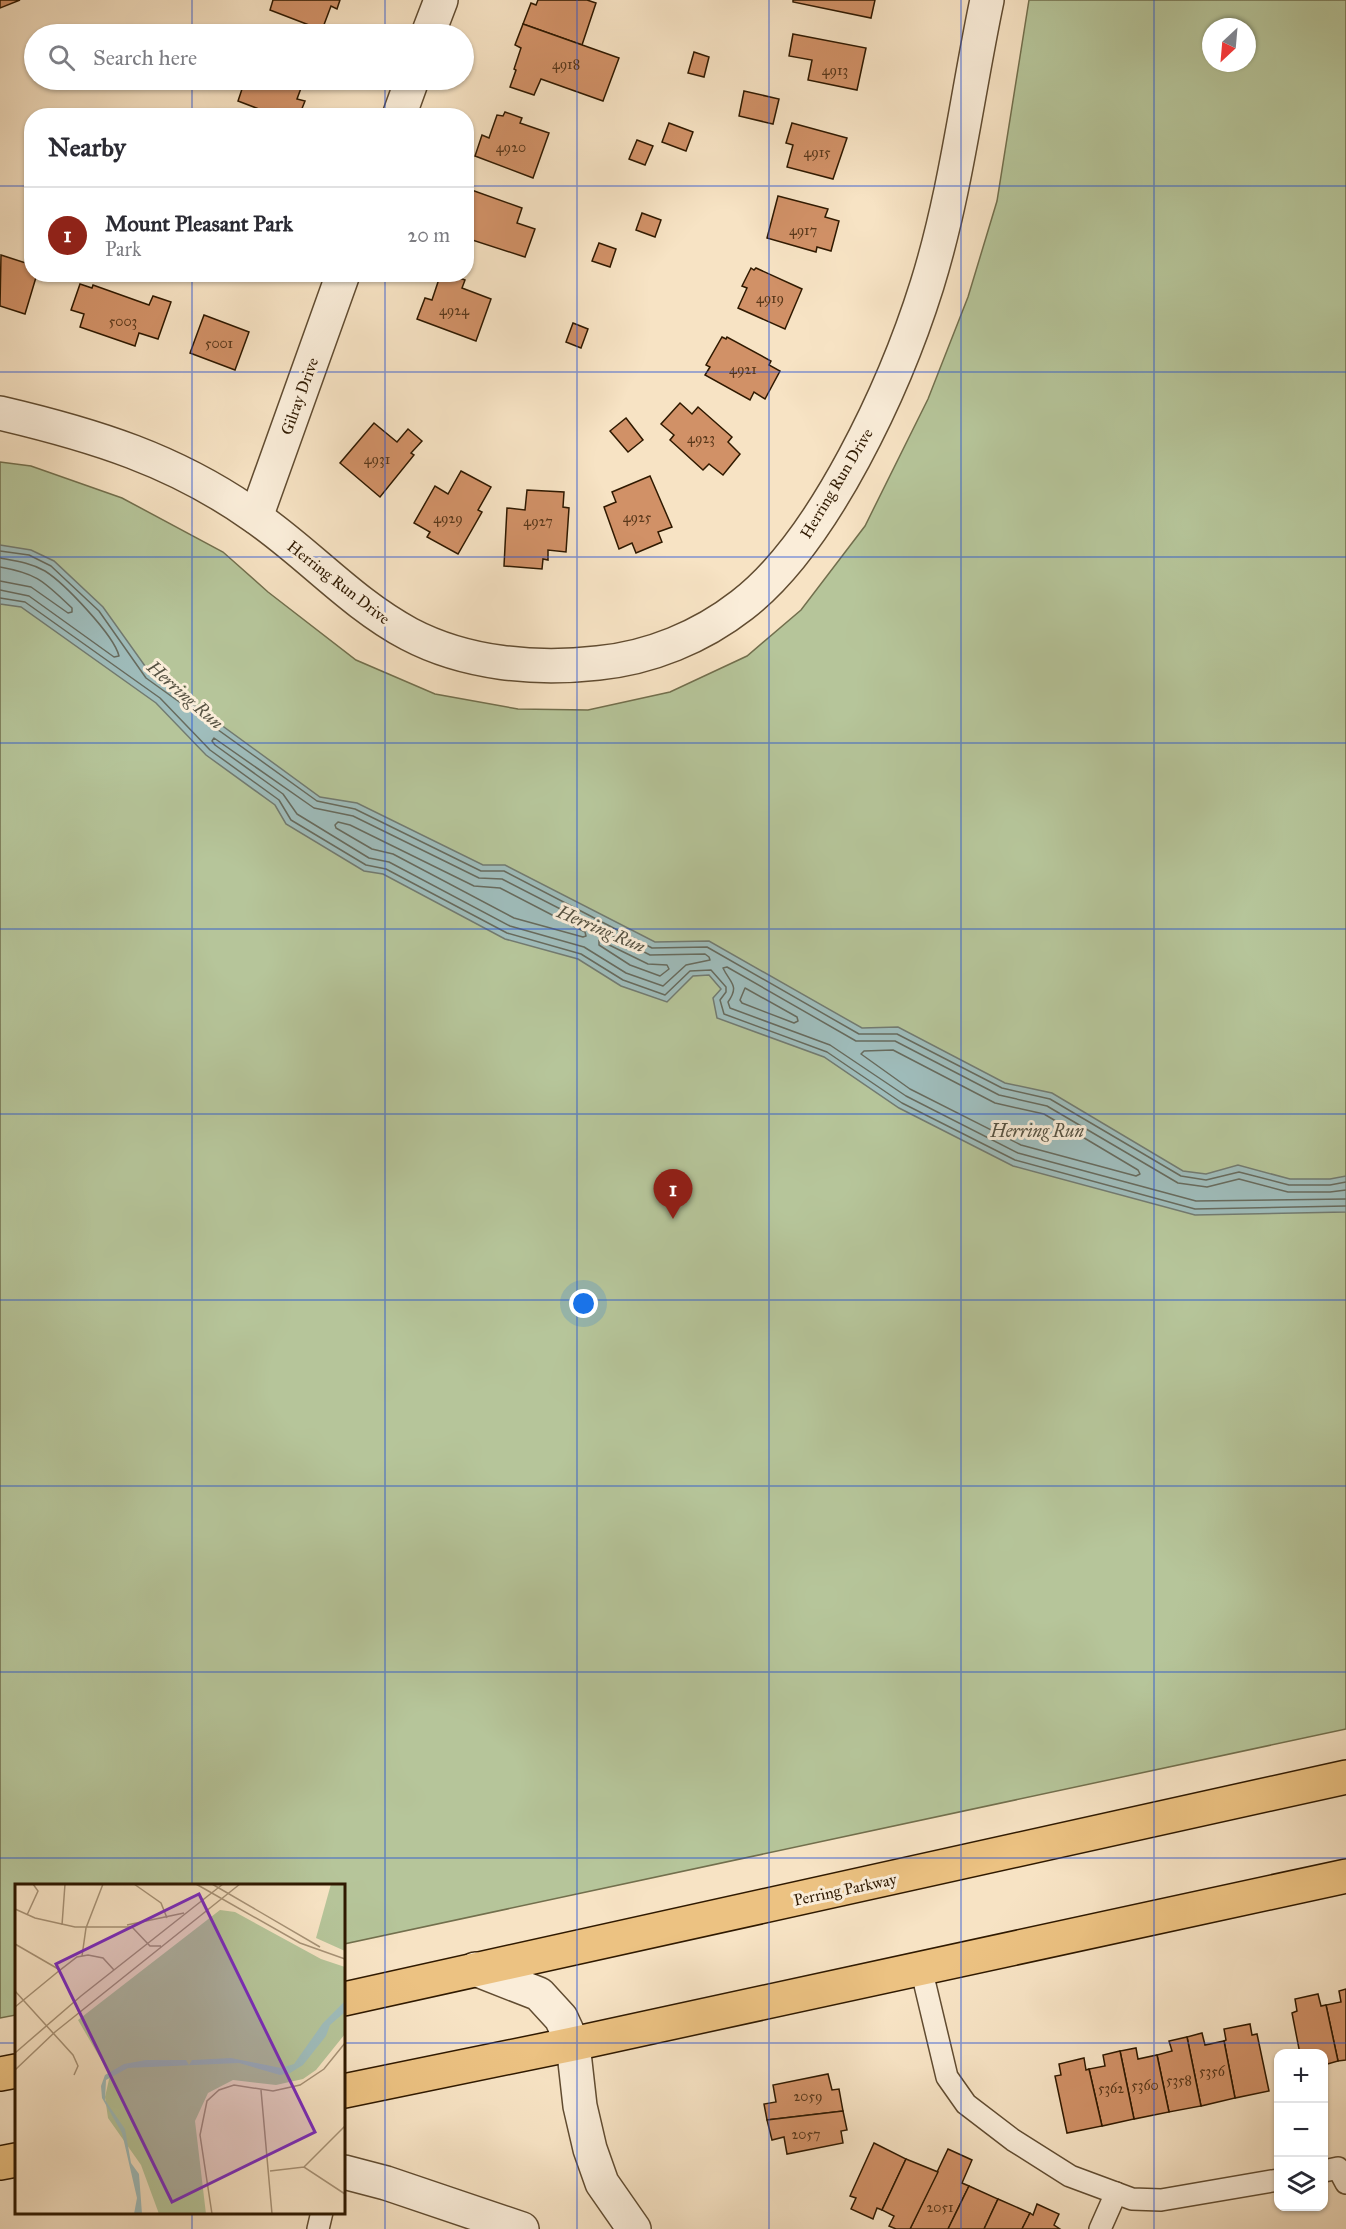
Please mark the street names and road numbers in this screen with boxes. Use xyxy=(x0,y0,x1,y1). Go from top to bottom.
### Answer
street label: Gilray Drive xyxy=(277,355,322,437)
street label: Herring Run Drive xyxy=(796,424,878,542)
street label: Herring Run Drive xyxy=(283,536,394,629)
street label: Perring Parkway xyxy=(792,1869,899,1911)

